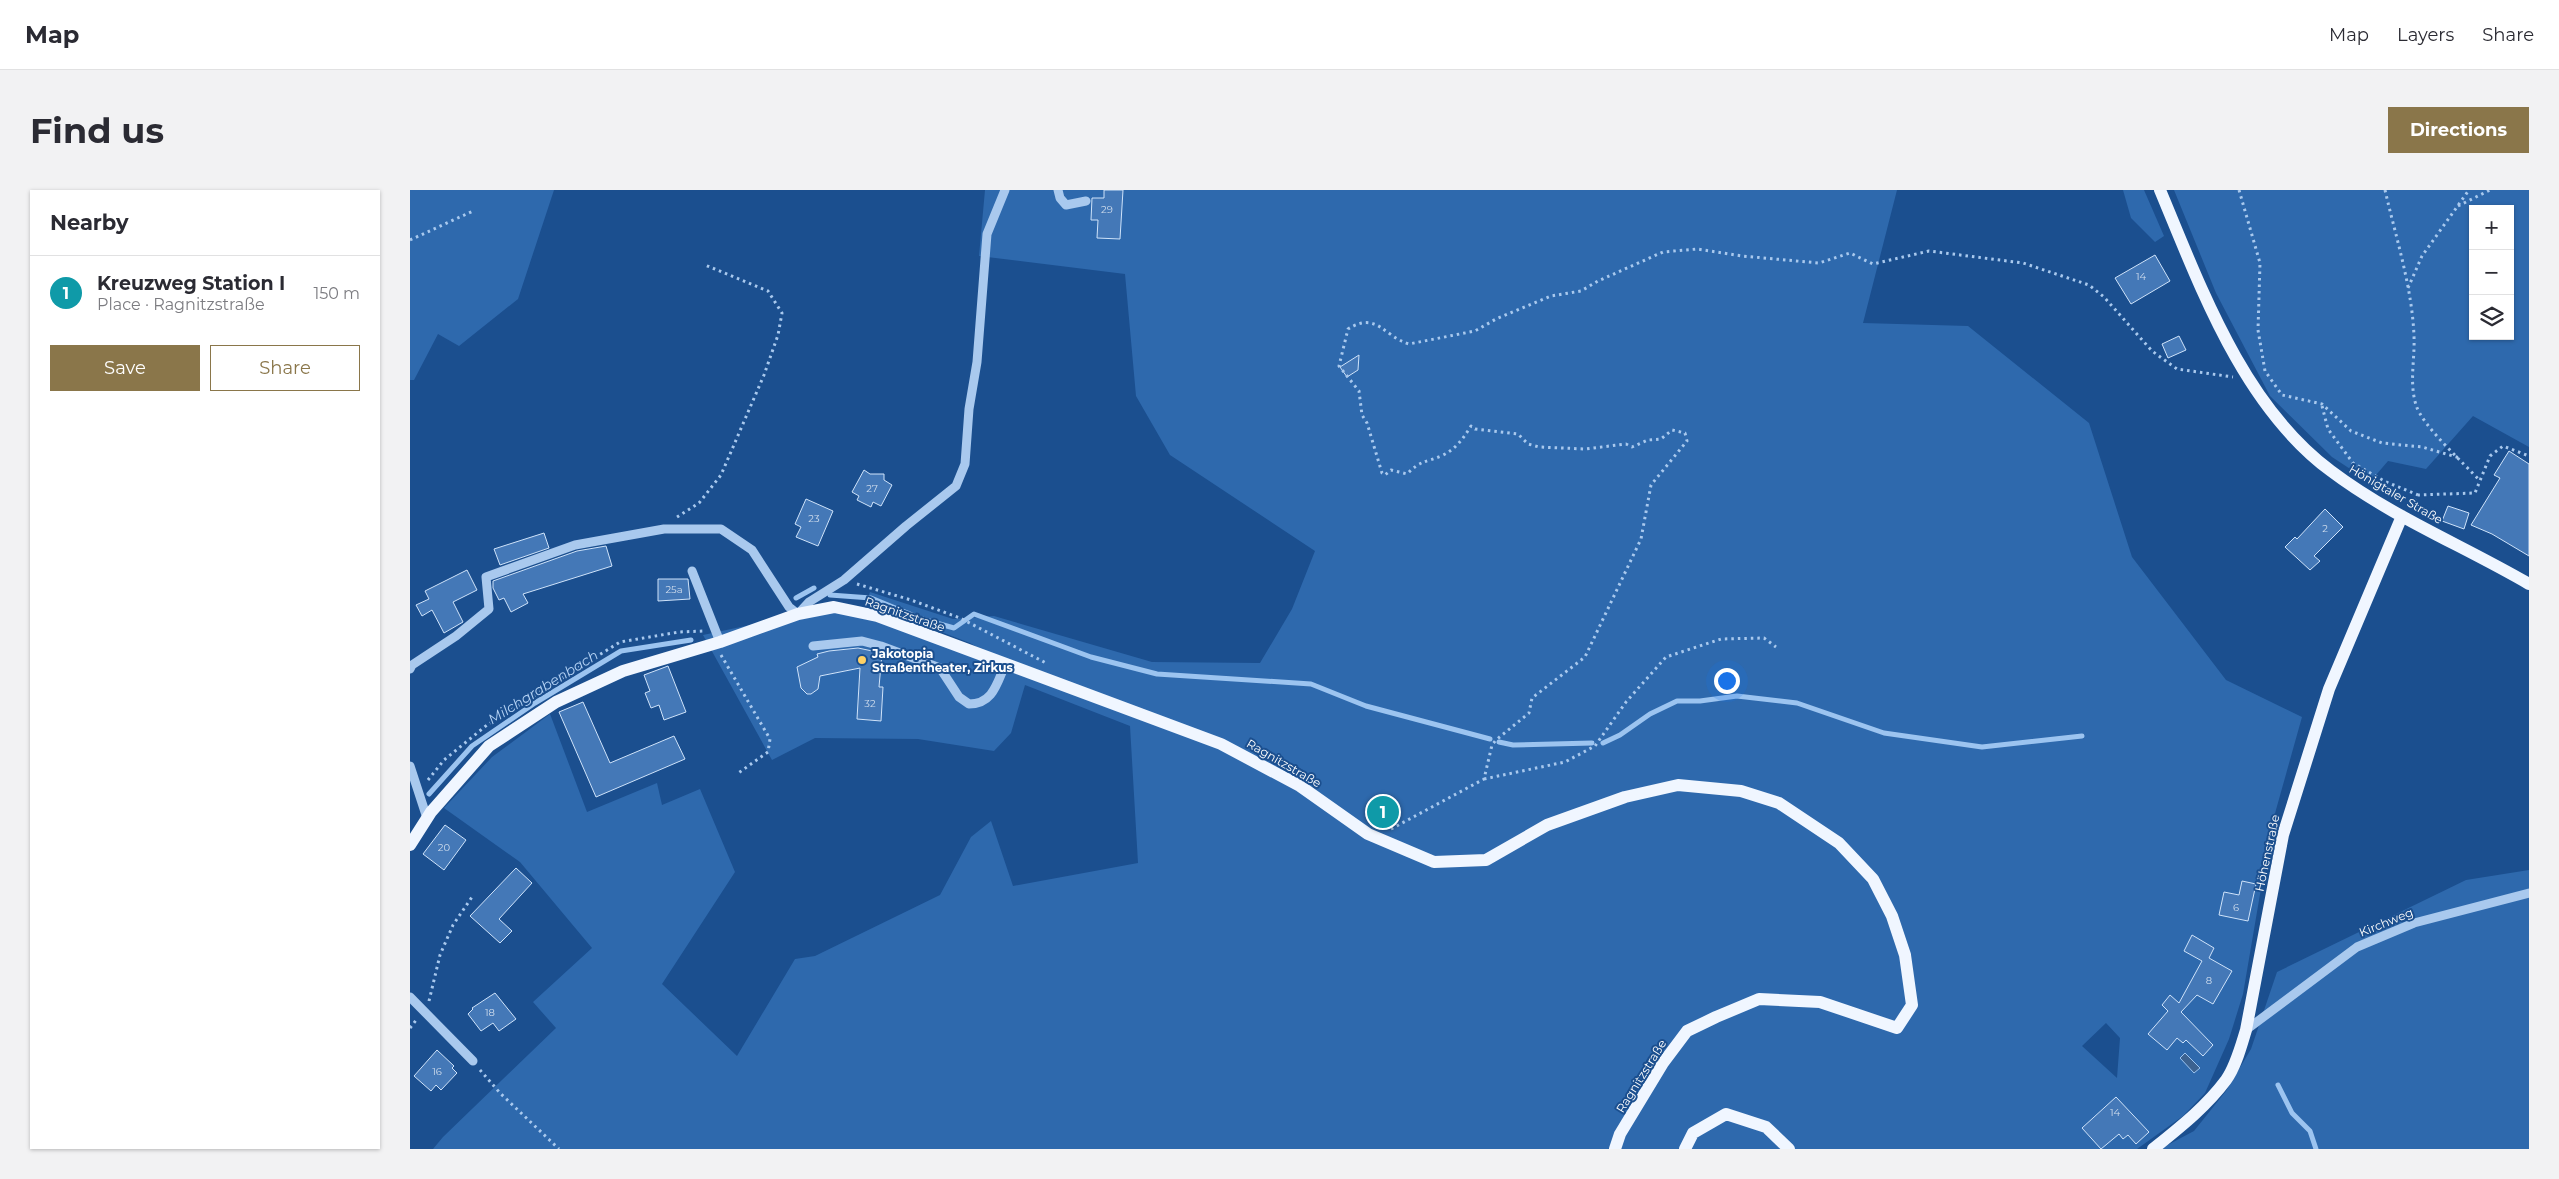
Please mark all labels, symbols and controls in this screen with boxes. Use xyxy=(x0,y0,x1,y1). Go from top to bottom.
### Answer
text: Map xyxy=(25,20,79,49)
text: Map xyxy=(2329,24,2369,46)
text: Layers xyxy=(2397,24,2454,46)
text: Share xyxy=(2482,24,2534,46)
button: Directions xyxy=(2388,107,2529,153)
text: Find us xyxy=(30,109,164,152)
house number: 29 xyxy=(1101,203,1113,216)
map controls xyxy=(2469,205,2514,340)
button: + xyxy=(2469,205,2514,250)
text: Nearby xyxy=(50,210,129,235)
button: − xyxy=(2469,250,2514,295)
house number: 14 xyxy=(2136,270,2146,283)
text: Kreuzweg Station I xyxy=(97,272,285,295)
text: 1 xyxy=(63,284,69,303)
text: 150 m xyxy=(313,284,360,303)
text: Place · Ragnitzstraße xyxy=(97,295,265,314)
button: layers xyxy=(2469,295,2514,340)
button: Save xyxy=(50,345,200,391)
button: Share xyxy=(210,345,360,391)
street label: Hönigtaler Straße xyxy=(2346,461,2446,527)
house number: 27 xyxy=(866,482,878,495)
house number: 23 xyxy=(808,512,820,525)
house number: 2 xyxy=(2322,522,2328,535)
house number: 25a xyxy=(665,583,683,596)
street label: Ragnitzstraße xyxy=(863,593,947,635)
water label: Milchgrabenbach xyxy=(485,646,601,728)
place label: Jakotopia Straßentheater, Zirkus xyxy=(871,646,1013,675)
marker: Jakotopia Straßentheater, Zirkus xyxy=(856,654,868,666)
your location xyxy=(1714,668,1740,694)
house number: 32 xyxy=(864,697,876,710)
street label: Ragnitzstraße xyxy=(1244,736,1324,790)
pin: 1 xyxy=(1367,793,1399,831)
street label: Höhenstraße xyxy=(2252,813,2282,893)
house number: 20 xyxy=(438,841,451,854)
house number: 6 xyxy=(2233,901,2239,914)
street label: Kirchweg xyxy=(2357,904,2415,940)
house number: 8 xyxy=(2206,974,2212,987)
house number: 18 xyxy=(485,1006,495,1019)
street label: Ragnitzstraße xyxy=(1612,1037,1670,1115)
house number: 16 xyxy=(432,1065,442,1078)
house number: 14 xyxy=(2110,1106,2120,1119)

